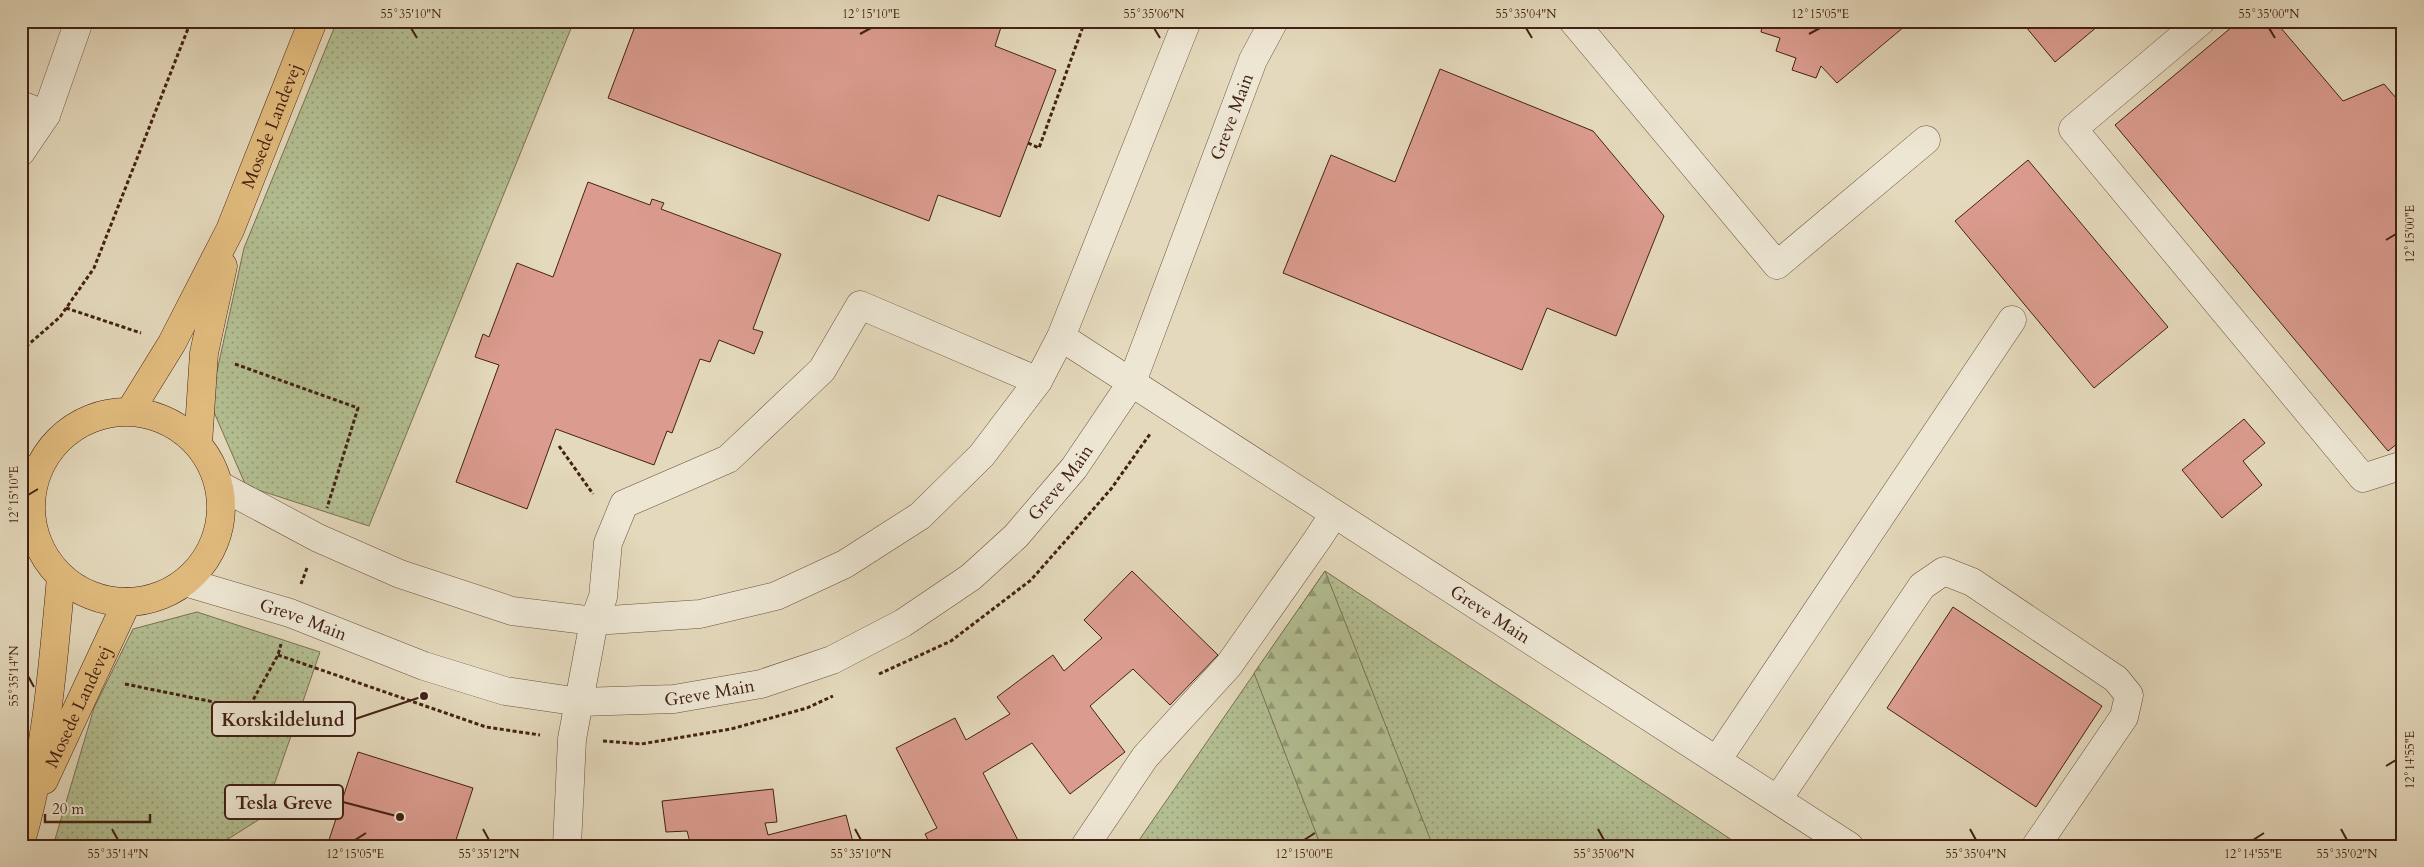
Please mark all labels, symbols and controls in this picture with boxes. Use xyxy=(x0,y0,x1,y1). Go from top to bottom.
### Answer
text: 55°35'10"N xyxy=(381,6,442,22)
text: 12°15'10"E xyxy=(842,6,900,22)
text: 55°35'06"N xyxy=(1124,6,1185,22)
text: 55°35'04"N xyxy=(1496,6,1557,22)
text: 12°15'05"E xyxy=(1791,6,1849,22)
text: 55°35'00"N xyxy=(2239,6,2300,22)
street label: Mosede Landevej xyxy=(235,60,307,192)
street label: Greve Main xyxy=(1204,69,1260,164)
text: 12°15'00"E xyxy=(2402,205,2418,263)
street label: Greve Main xyxy=(1022,439,1099,526)
text: 12°15'10"E xyxy=(6,466,22,524)
street label: Greve Main xyxy=(1445,579,1536,650)
street label: Greve Main xyxy=(257,592,351,647)
street label: Mosede Landevej xyxy=(39,641,118,772)
text: 55°35'14"N xyxy=(6,645,22,706)
street label: Greve Main xyxy=(664,673,757,712)
callout: Korskildelund xyxy=(212,702,355,736)
text: Korskildelund xyxy=(221,707,345,733)
text: 12°14'55"E xyxy=(2402,731,2418,789)
callout: Tesla Greve xyxy=(225,785,343,819)
text: Tesla Greve xyxy=(235,790,333,816)
scale bar xyxy=(45,792,150,824)
text: 20 m xyxy=(52,799,84,819)
text: 55°35'14"N xyxy=(88,846,149,862)
text: 12°15'05"E xyxy=(326,846,384,862)
text: 55°35'12"N xyxy=(459,846,520,862)
text: 55°35'10"N xyxy=(831,846,892,862)
text: 12°15'00"E xyxy=(1275,846,1333,862)
text: 55°35'06"N xyxy=(1574,846,1635,862)
text: 55°35'04"N xyxy=(1946,846,2007,862)
text: 12°14'55"E xyxy=(2224,846,2282,862)
text: 55°35'02"N xyxy=(2317,846,2378,862)

